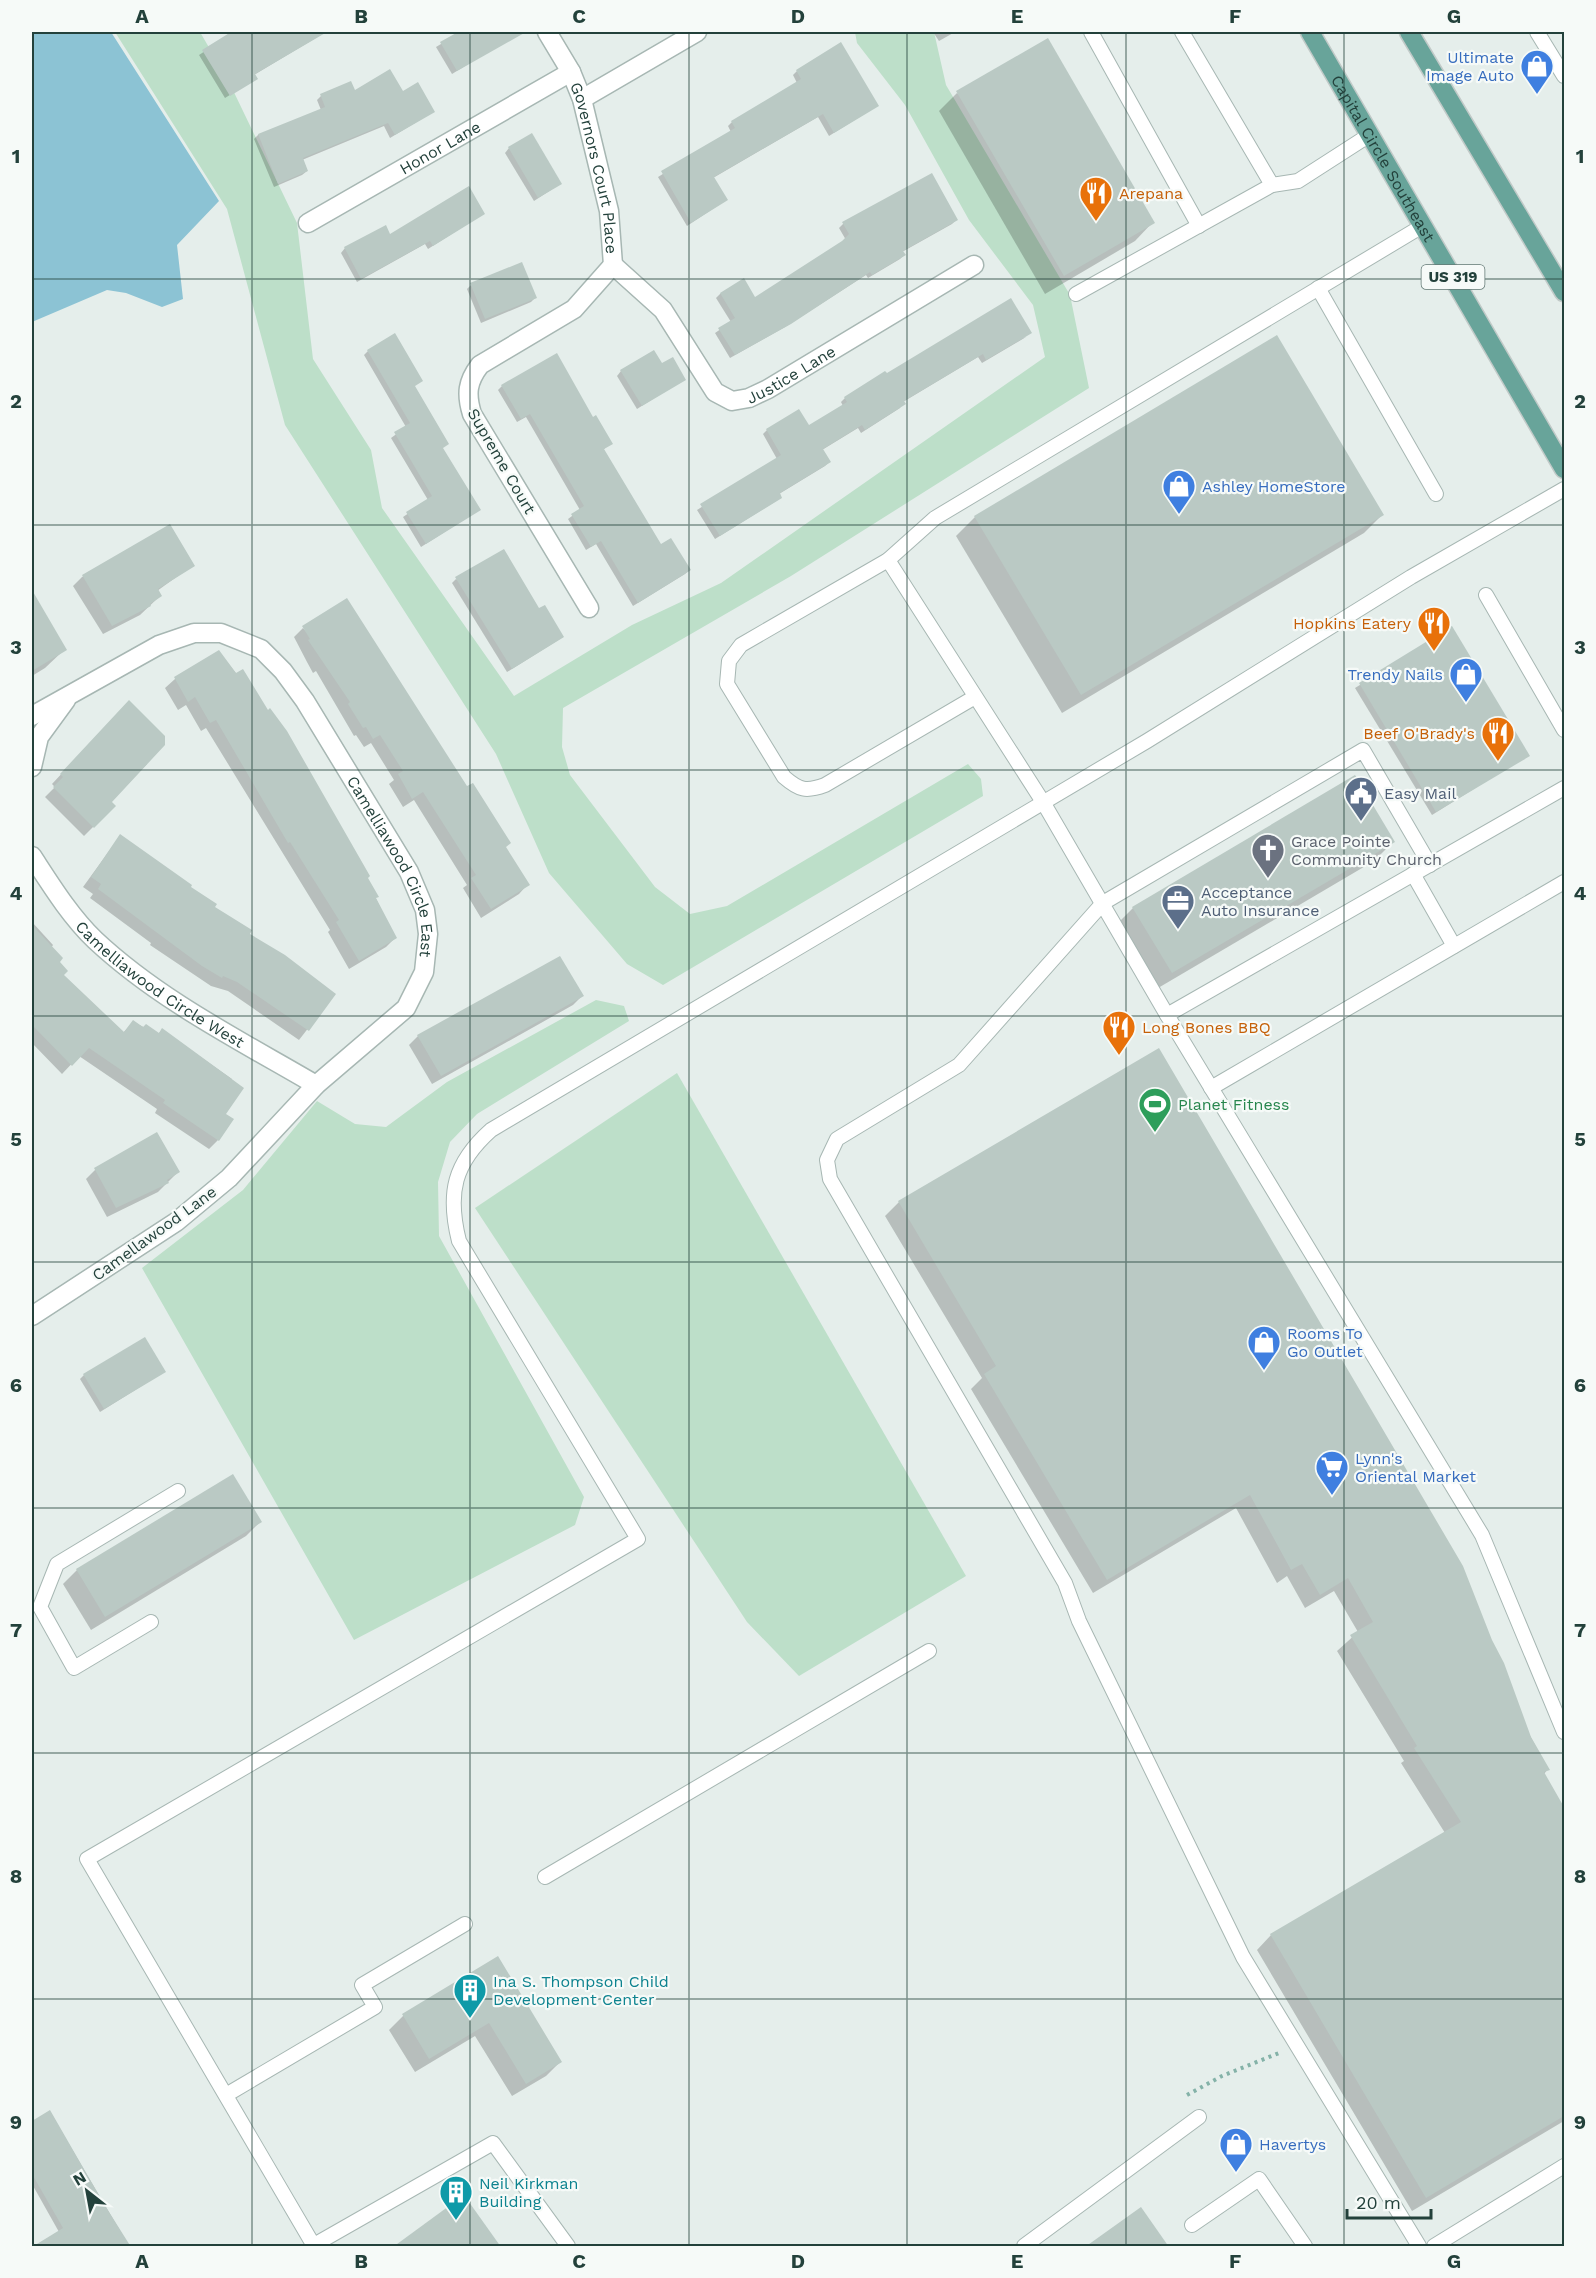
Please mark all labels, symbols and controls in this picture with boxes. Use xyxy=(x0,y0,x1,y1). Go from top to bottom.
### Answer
text: A xyxy=(135,4,149,28)
text: B xyxy=(354,4,368,28)
text: C xyxy=(572,4,586,28)
text: D xyxy=(791,4,805,28)
text: E xyxy=(1011,4,1023,28)
text: F xyxy=(1229,4,1241,28)
text: G xyxy=(1447,4,1461,28)
place label: Ultimate Image Auto xyxy=(1426,48,1514,85)
shop icon: Ultimate Image Auto xyxy=(1519,48,1555,95)
street label: Capital Circle Southeast xyxy=(1327,72,1439,246)
street label: Governors Court Place xyxy=(566,79,621,254)
street label: Honor Lane xyxy=(396,117,484,178)
text: 1 xyxy=(12,144,20,168)
text: 1 xyxy=(1576,144,1584,168)
restaurant icon: Arepana xyxy=(1078,175,1114,222)
place label: Arepana xyxy=(1119,184,1183,203)
road number: US 319 xyxy=(1422,265,1484,289)
street label: Justice Lane xyxy=(744,342,839,408)
text: 2 xyxy=(10,389,22,413)
text: 2 xyxy=(1574,389,1586,413)
street label: Supreme Court xyxy=(464,405,540,518)
shop icon: Ashley HomeStore xyxy=(1161,468,1197,515)
place label: Ashley HomeStore xyxy=(1202,477,1346,496)
restaurant icon: Hopkins Eatery xyxy=(1416,605,1452,652)
place label: Hopkins Eatery xyxy=(1293,614,1412,633)
text: 3 xyxy=(10,635,22,659)
text: 3 xyxy=(1574,635,1586,659)
shop icon: Trendy Nails xyxy=(1448,656,1484,703)
place label: Trendy Nails xyxy=(1347,665,1443,684)
restaurant icon: Beef O'Brady's xyxy=(1480,715,1516,762)
place label: Beef O'Brady's xyxy=(1363,724,1475,743)
street label: Camelliawood Circle East xyxy=(343,772,437,959)
public building icon: Easy Mail xyxy=(1343,775,1379,822)
place label: Easy Mail xyxy=(1384,784,1456,803)
church icon: Grace Pointe Community Church xyxy=(1250,832,1286,879)
place label: Grace Pointe Community Church xyxy=(1291,832,1442,869)
text: 4 xyxy=(10,881,23,905)
text: 4 xyxy=(1574,881,1587,905)
office icon: Acceptance Auto Insurance xyxy=(1160,883,1196,930)
place label: Acceptance Auto Insurance xyxy=(1201,883,1319,920)
street label: Camelliawood Circle West xyxy=(72,917,248,1052)
restaurant icon: Long Bones BBQ xyxy=(1101,1009,1137,1056)
place label: Long Bones BBQ xyxy=(1142,1018,1271,1037)
sports icon: Planet Fitness xyxy=(1137,1086,1173,1133)
place label: Planet Fitness xyxy=(1178,1095,1290,1114)
text: 5 xyxy=(10,1127,22,1151)
text: 5 xyxy=(1574,1127,1586,1151)
street label: Camellawood Lane xyxy=(89,1182,220,1285)
shop icon: Rooms To Go Outlet xyxy=(1246,1324,1282,1371)
place label: Rooms To Go Outlet xyxy=(1287,1324,1363,1361)
text: 6 xyxy=(10,1373,22,1397)
text: 6 xyxy=(1574,1373,1586,1397)
supermarket icon: Lynn's Oriental Market xyxy=(1314,1449,1350,1496)
place label: Lynn's Oriental Market xyxy=(1355,1449,1476,1486)
text: 7 xyxy=(10,1618,22,1642)
text: 7 xyxy=(1574,1618,1586,1642)
text: 8 xyxy=(10,1864,22,1888)
text: 8 xyxy=(1574,1864,1586,1888)
building icon: Ina S. Thompson Child Development Center xyxy=(452,1972,488,2019)
place label: Ina S. Thompson Child Development Center xyxy=(493,1972,669,2009)
text: 9 xyxy=(10,2110,22,2134)
text: 9 xyxy=(1574,2110,1586,2134)
shop icon: Havertys xyxy=(1218,2126,1254,2173)
place label: Havertys xyxy=(1259,2135,1326,2154)
north arrow xyxy=(57,2161,117,2221)
text: N xyxy=(70,2167,90,2190)
building icon: Neil Kirkman Building xyxy=(438,2174,474,2221)
place label: Neil Kirkman Building xyxy=(479,2174,578,2211)
scale bar xyxy=(1347,2182,1431,2220)
text: 20 m xyxy=(1356,2192,1401,2213)
text: A xyxy=(135,2249,149,2273)
text: B xyxy=(354,2249,368,2273)
text: C xyxy=(572,2249,586,2273)
text: D xyxy=(791,2249,805,2273)
text: E xyxy=(1011,2249,1023,2273)
text: F xyxy=(1229,2249,1241,2273)
text: G xyxy=(1447,2249,1461,2273)

